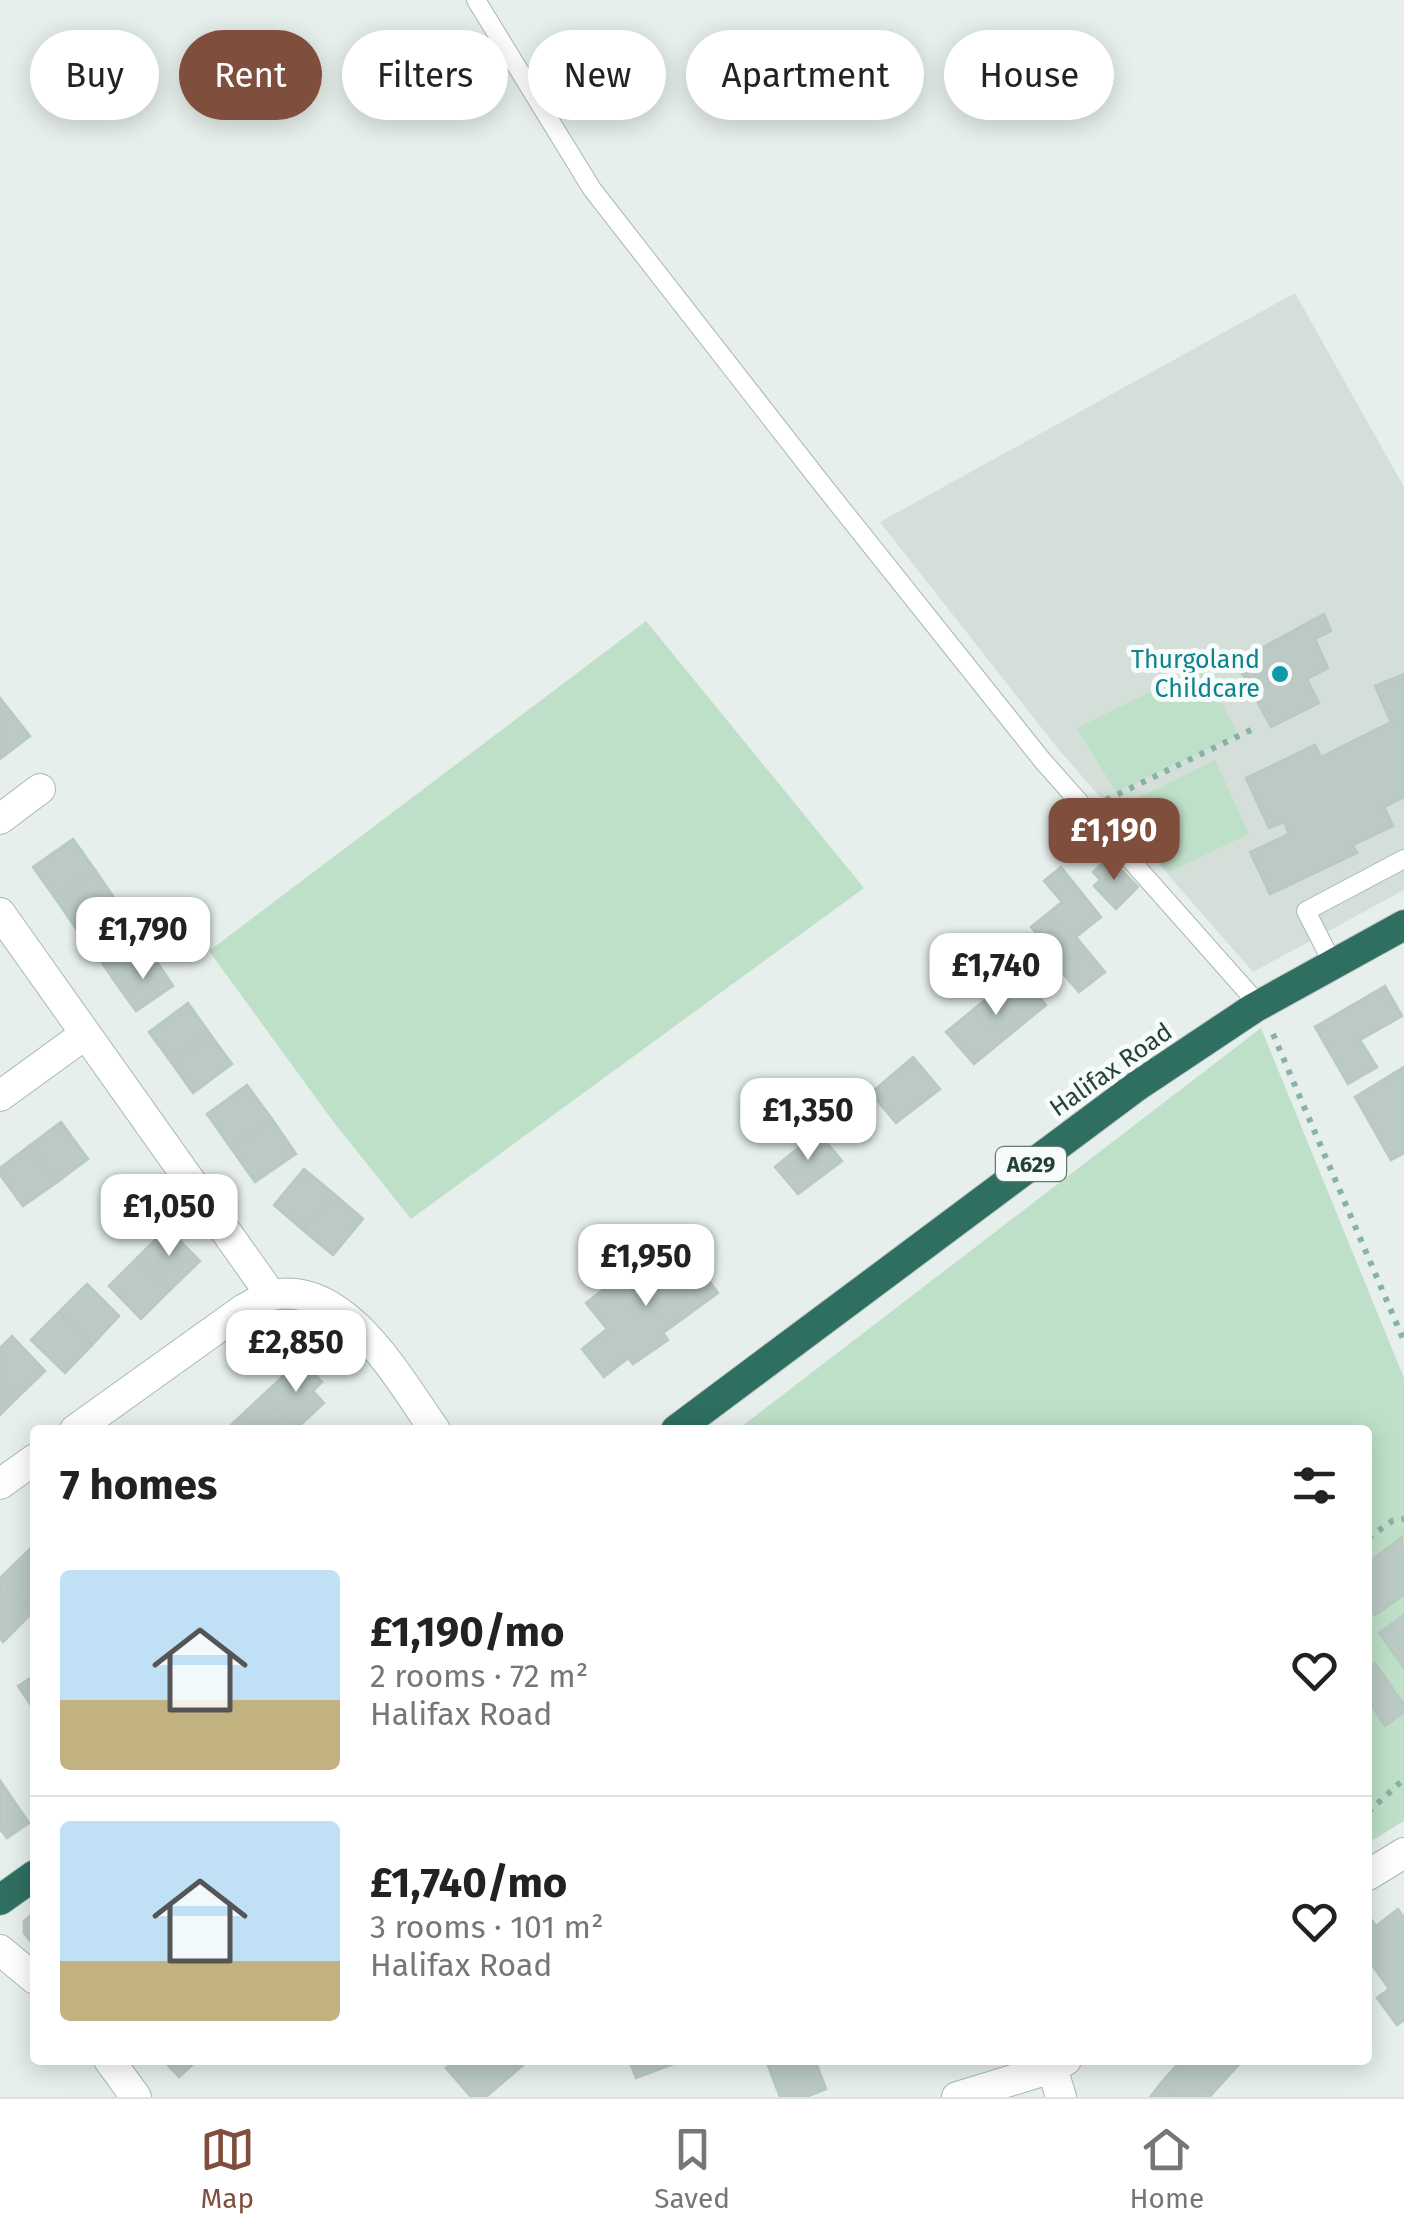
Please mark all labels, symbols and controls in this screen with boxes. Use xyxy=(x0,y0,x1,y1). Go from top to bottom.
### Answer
chip: Buy xyxy=(30,30,159,120)
chip: Rent xyxy=(179,30,322,120)
chip: Filters xyxy=(342,30,508,120)
chip: New xyxy=(528,30,666,120)
chip: Apartment xyxy=(686,30,924,120)
chip: House xyxy=(944,30,1114,120)
place label: Thurgoland Childcare xyxy=(1131,645,1260,704)
marker: Thurgoland Childcare xyxy=(1269,663,1291,685)
pin: £1,190 xyxy=(1033,798,1195,883)
text: £1,190 xyxy=(1071,811,1157,849)
pin: £1,790 xyxy=(62,897,224,982)
text: £1,790 xyxy=(98,910,188,948)
pin: £1,740 xyxy=(915,933,1077,1018)
text: £1,740 xyxy=(952,946,1041,984)
street label: Halifax Road xyxy=(1044,1017,1178,1123)
pin: £1,350 xyxy=(727,1078,889,1163)
text: £1,350 xyxy=(762,1091,854,1129)
road number: A629 xyxy=(996,1147,1066,1181)
pin: £1,050 xyxy=(88,1174,250,1259)
text: £1,050 xyxy=(123,1187,215,1225)
pin: £1,950 xyxy=(565,1224,727,1309)
text: £1,950 xyxy=(600,1237,692,1275)
pin: £2,850 xyxy=(215,1310,377,1395)
text: £2,850 xyxy=(248,1323,344,1361)
icon: filters xyxy=(1287,1458,1342,1513)
text: 7 homes xyxy=(60,1460,217,1510)
text: £1,190/mo xyxy=(370,1607,565,1657)
icon: home xyxy=(140,1610,260,1730)
icon: heart xyxy=(1287,1643,1342,1698)
text: 2 rooms · 72 m² xyxy=(370,1657,588,1695)
text: Halifax Road xyxy=(370,1695,552,1733)
text: £1,740/mo xyxy=(370,1858,567,1908)
icon: home xyxy=(140,1861,260,1981)
icon: heart xyxy=(1287,1894,1342,1949)
text: 3 rooms · 101 m² xyxy=(370,1908,604,1946)
text: Halifax Road xyxy=(370,1946,552,1984)
tab: Map xyxy=(200,2122,255,2215)
tab: Saved xyxy=(654,2122,730,2215)
tab: Home xyxy=(1130,2122,1204,2215)

